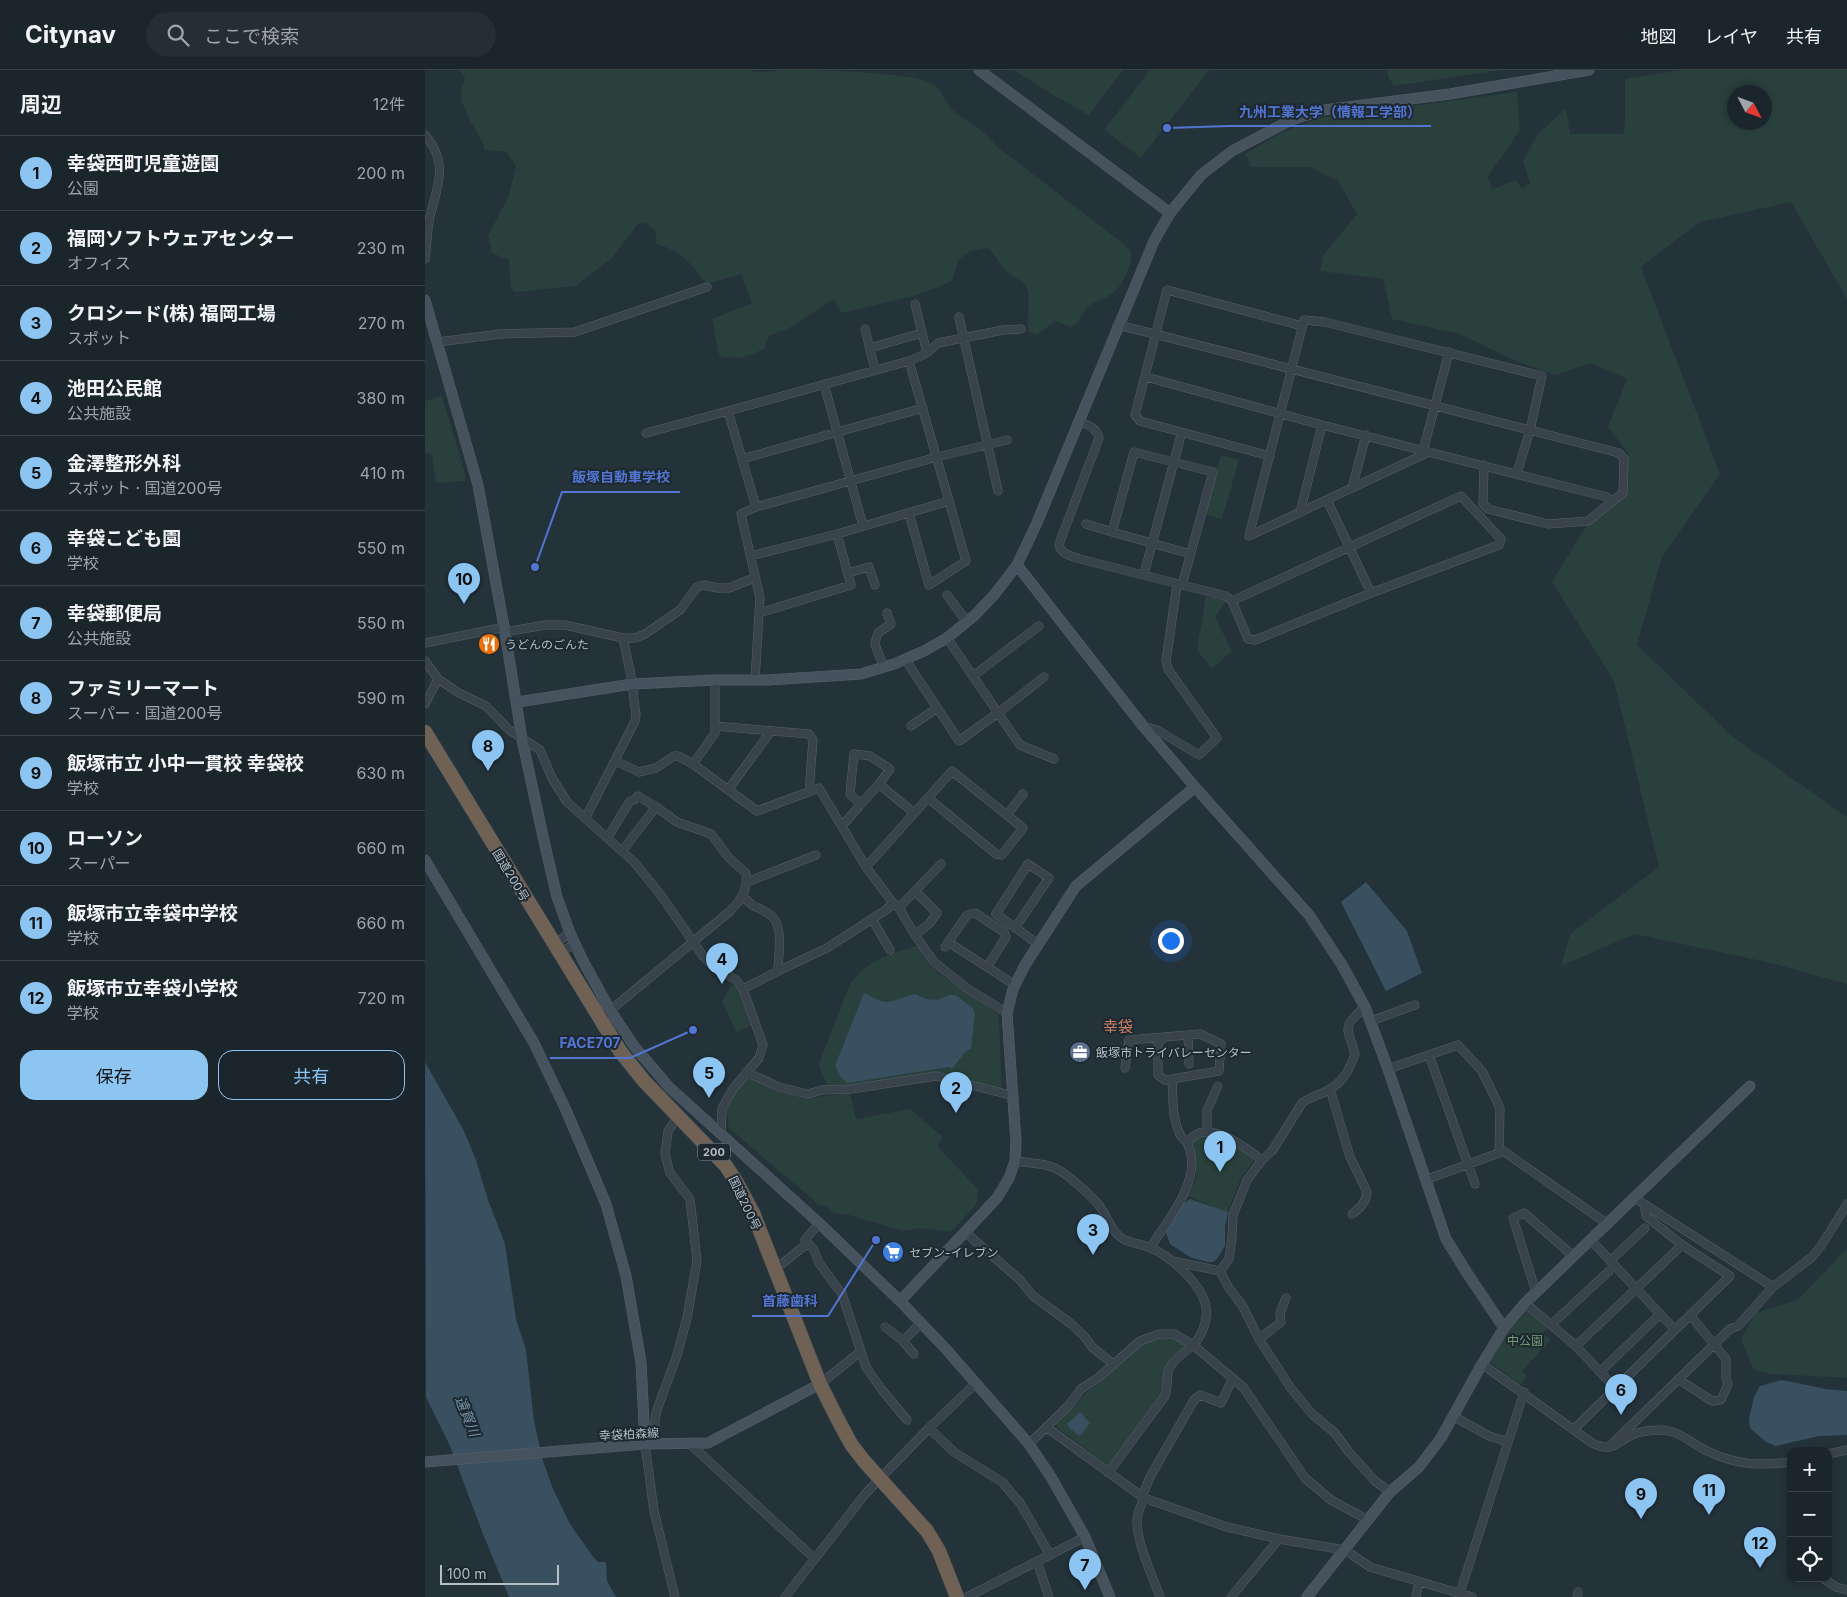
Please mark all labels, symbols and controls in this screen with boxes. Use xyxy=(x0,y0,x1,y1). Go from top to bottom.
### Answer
search box xyxy=(146,12,496,57)
text: Citynav xyxy=(25,20,116,49)
icon: search xyxy=(164,21,192,49)
text: ここで検索 xyxy=(204,25,299,48)
text: 地図 xyxy=(1641,26,1677,47)
text: レイヤ xyxy=(1705,26,1758,47)
text: 共有 xyxy=(1786,26,1822,47)
north arrow xyxy=(1727,85,1772,130)
text: 周辺 xyxy=(20,92,62,117)
text: 12件 xyxy=(373,94,405,114)
callout: 九州工業大学（情報工学部） xyxy=(1229,97,1431,126)
text: 九州工業大学（情報工学部） xyxy=(1239,103,1421,120)
text: 幸袋西町児童遊園 xyxy=(67,152,219,175)
text: 1 xyxy=(33,163,39,183)
text: 200 m xyxy=(357,163,405,183)
text: 公園 xyxy=(67,178,99,198)
text: 福岡ソフトウェアセンター xyxy=(67,227,295,250)
text: 2 xyxy=(31,238,41,258)
text: 230 m xyxy=(357,238,405,258)
text: オフィス xyxy=(67,253,131,273)
text: クロシード(株) 福岡工場 xyxy=(67,302,276,325)
text: 3 xyxy=(31,313,41,333)
text: 270 m xyxy=(358,313,405,333)
text: スポット xyxy=(67,328,131,348)
text: 池田公民館 xyxy=(67,377,162,400)
text: 4 xyxy=(31,388,41,408)
text: 380 m xyxy=(357,388,405,408)
text: 公共施設 xyxy=(67,403,131,423)
text: 金澤整形外科 xyxy=(67,452,181,475)
text: 5 xyxy=(31,463,41,483)
text: 410 m xyxy=(360,463,405,483)
callout: 飯塚自動車学校 xyxy=(562,463,680,492)
text: 飯塚自動車学校 xyxy=(572,468,670,485)
text: スポット · 国道200号 xyxy=(67,478,223,498)
text: 幸袋こども園 xyxy=(67,527,181,550)
text: 6 xyxy=(31,538,41,558)
text: 550 m xyxy=(357,538,405,558)
text: 学校 xyxy=(67,553,99,573)
pin: 10 xyxy=(448,563,480,604)
text: 幸袋郵便局 xyxy=(67,602,162,625)
text: 7 xyxy=(31,613,41,633)
text: 550 m xyxy=(357,613,405,633)
text: 公共施設 xyxy=(67,628,131,648)
restaurant icon: うどんのごんた xyxy=(477,632,501,656)
place label: うどんのごんた xyxy=(505,637,589,652)
text: ファミリーマート xyxy=(67,677,219,700)
text: 8 xyxy=(31,688,41,708)
text: 590 m xyxy=(357,688,405,708)
text: スーパー · 国道200号 xyxy=(67,703,222,723)
pin: 8 xyxy=(472,730,504,771)
text: 飯塚市立 小中一貫校 幸袋校 xyxy=(67,752,304,775)
text: 9 xyxy=(31,763,41,783)
text: 630 m xyxy=(357,763,405,783)
text: 学校 xyxy=(67,778,99,798)
text: ローソン xyxy=(67,827,143,850)
text: 10 xyxy=(27,838,45,858)
text: 660 m xyxy=(357,838,405,858)
street label: 国道200号 xyxy=(490,846,532,904)
text: スーパー xyxy=(67,853,131,873)
text: 飯塚市立幸袋中学校 xyxy=(67,902,238,925)
text: 11 xyxy=(29,913,43,933)
text: 660 m xyxy=(357,913,405,933)
text: 学校 xyxy=(67,928,99,948)
your location xyxy=(1158,928,1184,954)
pin: 4 xyxy=(706,943,738,984)
text: 飯塚市立幸袋小学校 xyxy=(67,977,238,1000)
text: 12 xyxy=(28,988,44,1008)
text: 720 m xyxy=(358,988,405,1008)
text: 学校 xyxy=(67,1003,99,1023)
district label: 幸袋 xyxy=(1103,1017,1133,1036)
callout: FACE707 xyxy=(550,1029,630,1058)
text: FACE707 xyxy=(560,1034,620,1051)
office icon: 飯塚市トライバレーセンター xyxy=(1068,1040,1092,1064)
place label: 飯塚市トライバレーセンター xyxy=(1096,1045,1252,1060)
button: 保存 xyxy=(20,1050,208,1100)
button: 共有 xyxy=(218,1050,405,1100)
pin: 5 xyxy=(693,1057,725,1098)
pin: 2 xyxy=(940,1072,972,1113)
pin: 1 xyxy=(1204,1131,1236,1172)
road number: 200 xyxy=(698,1144,730,1160)
street label: 国道200号 xyxy=(725,1173,765,1233)
pin: 3 xyxy=(1077,1214,1109,1255)
supermarket icon: セブン-イレブン xyxy=(881,1240,905,1264)
place label: セブン-イレブン xyxy=(909,1245,999,1260)
callout: 首藤歯科 xyxy=(752,1287,828,1316)
text: 首藤歯科 xyxy=(762,1292,818,1309)
park label: 中公園 xyxy=(1507,1333,1543,1348)
pin: 6 xyxy=(1605,1374,1637,1415)
water label: 遠賀川 xyxy=(452,1393,484,1441)
street label: 幸袋柏森線 xyxy=(599,1425,659,1443)
map controls xyxy=(1787,1447,1832,1582)
button: + xyxy=(1787,1447,1832,1492)
pin: 11 xyxy=(1693,1474,1725,1515)
pin: 9 xyxy=(1625,1478,1657,1519)
button: − xyxy=(1787,1492,1832,1537)
pin: 12 xyxy=(1744,1527,1776,1568)
button: locate xyxy=(1787,1537,1832,1582)
pin: 7 xyxy=(1069,1549,1101,1590)
scale bar xyxy=(440,1562,559,1585)
text: 100 m xyxy=(447,1565,487,1582)

